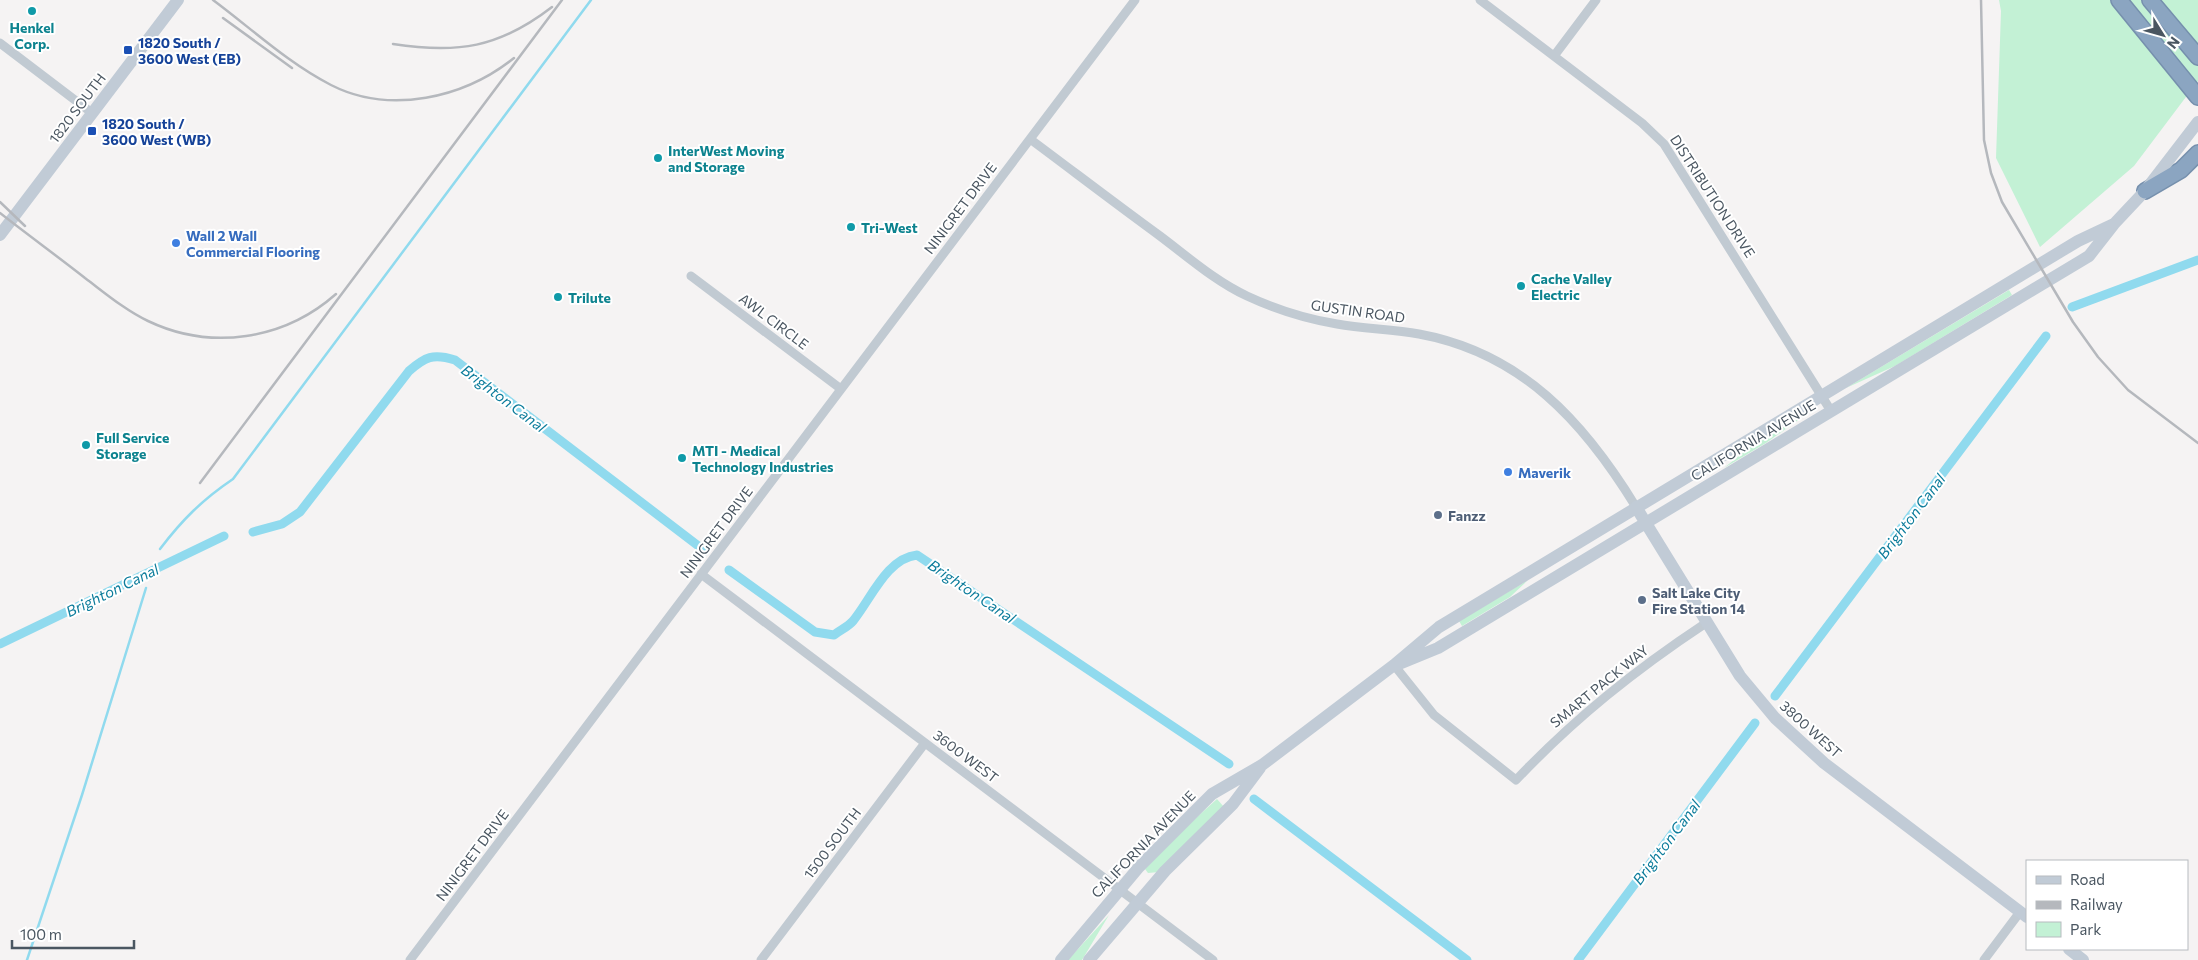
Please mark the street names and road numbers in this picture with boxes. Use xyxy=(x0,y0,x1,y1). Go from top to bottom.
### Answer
street label: 1820 SOUTH xyxy=(45,70,109,146)
street label: DISTRIBUTION DRIVE xyxy=(1667,131,1759,261)
street label: NINIGRET DRIVE xyxy=(920,159,1000,257)
street label: AWL CIRCLE xyxy=(736,289,812,353)
street label: GUSTIN ROAD xyxy=(1310,296,1406,326)
street label: CALIFORNIA AVENUE xyxy=(1688,396,1818,484)
street label: NINIGRET DRIVE xyxy=(676,483,756,581)
street label: SMART PACK WAY xyxy=(1546,641,1652,731)
street label: 3800 WEST xyxy=(1777,697,1845,761)
street label: 3600 WEST xyxy=(930,726,1002,786)
street label: CALIFORNIA AVENUE xyxy=(1087,787,1199,901)
street label: 1500 SOUTH xyxy=(800,804,864,882)
street label: NINIGRET DRIVE xyxy=(432,806,512,904)

